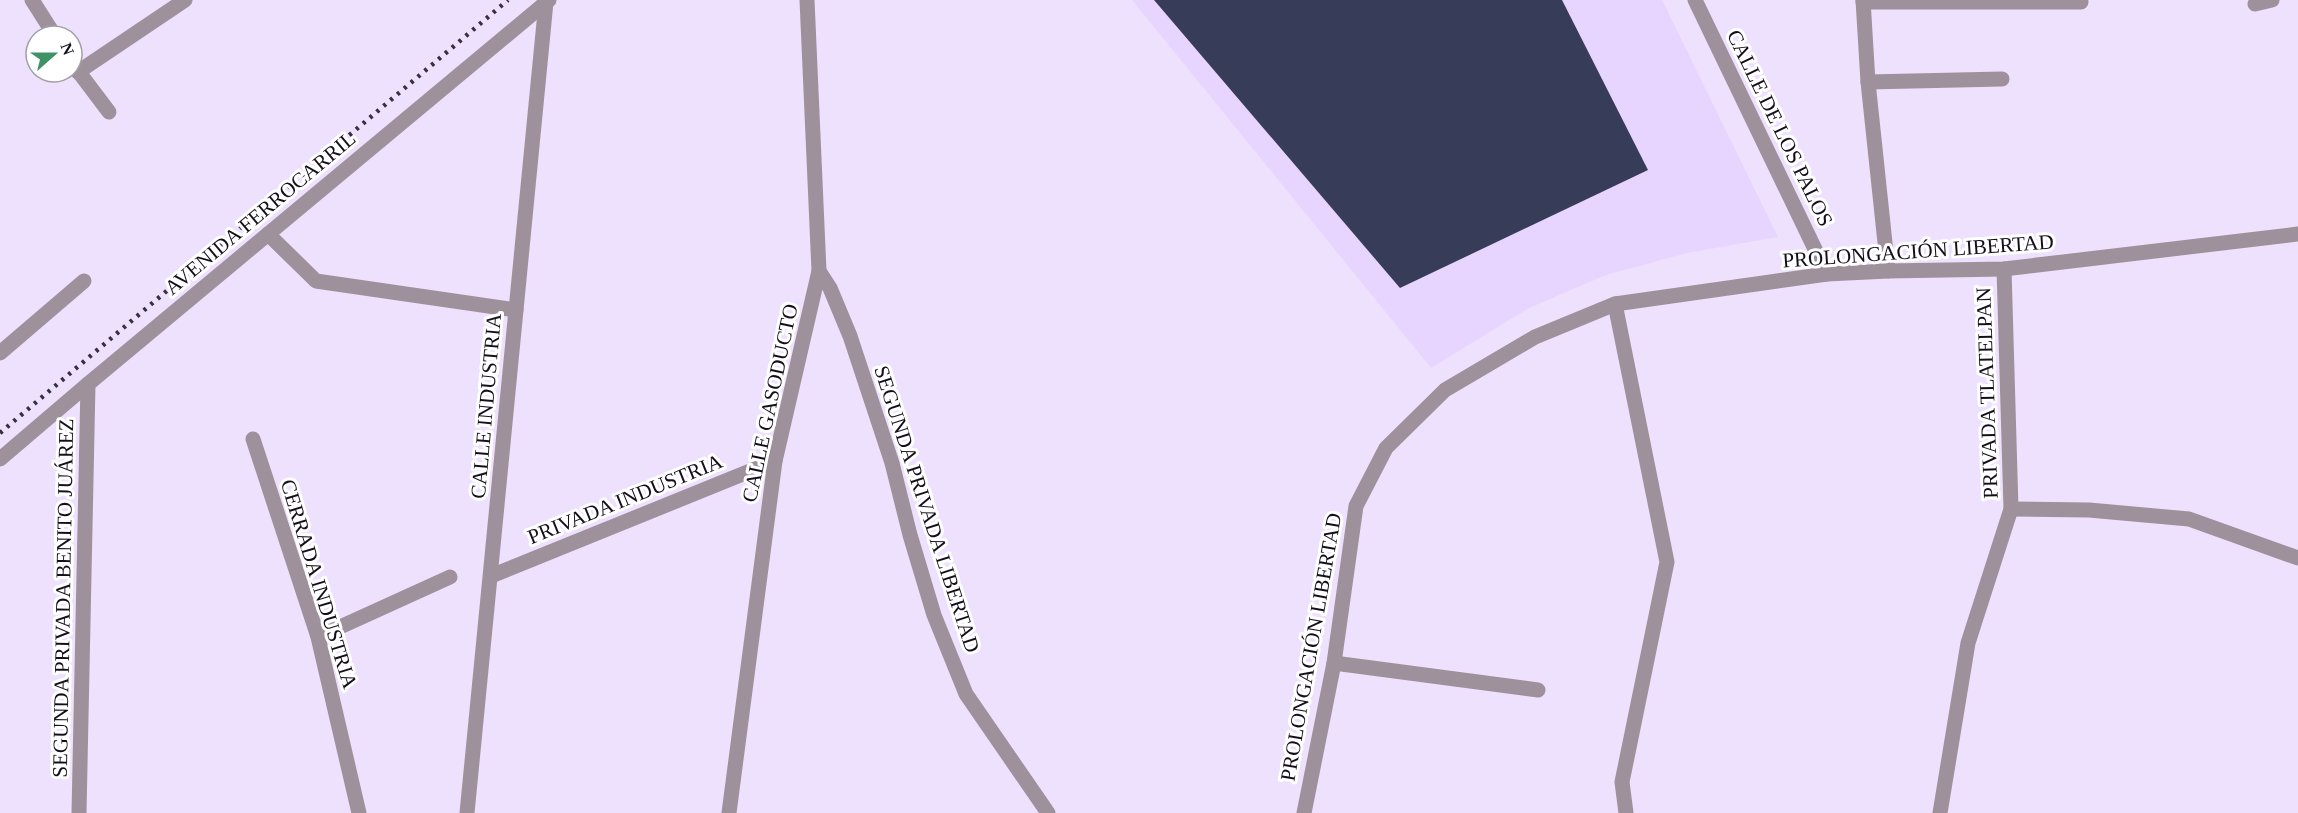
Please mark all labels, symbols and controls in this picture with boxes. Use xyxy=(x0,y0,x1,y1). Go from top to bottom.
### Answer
north arrow xyxy=(24,24,84,84)
street label: CALLE DE LOS PALOS xyxy=(1722,26,1838,230)
text: N xyxy=(58,40,78,58)
street label: AVENIDA FERROCARRIL xyxy=(160,126,360,300)
street label: PROLONGACIÓN LIBERTAD xyxy=(1782,230,2054,272)
street label: PRIVADA TLATELPAN xyxy=(1971,287,2003,499)
street label: CALLE GASODUCTO xyxy=(737,302,803,504)
street label: CALLE INDUSTRIA xyxy=(466,311,506,500)
street label: SEGUNDA PRIVADA LIBERTAD xyxy=(869,363,985,655)
street label: SEGUNDA PRIVADA BENITO JUÁREZ xyxy=(48,418,78,778)
street label: PRIVADA INDUSTRIA xyxy=(524,449,727,549)
street label: CERRADA INDUSTRIA xyxy=(276,476,363,692)
street label: PROLONGACIÓN LIBERTAD xyxy=(1276,511,1346,783)

